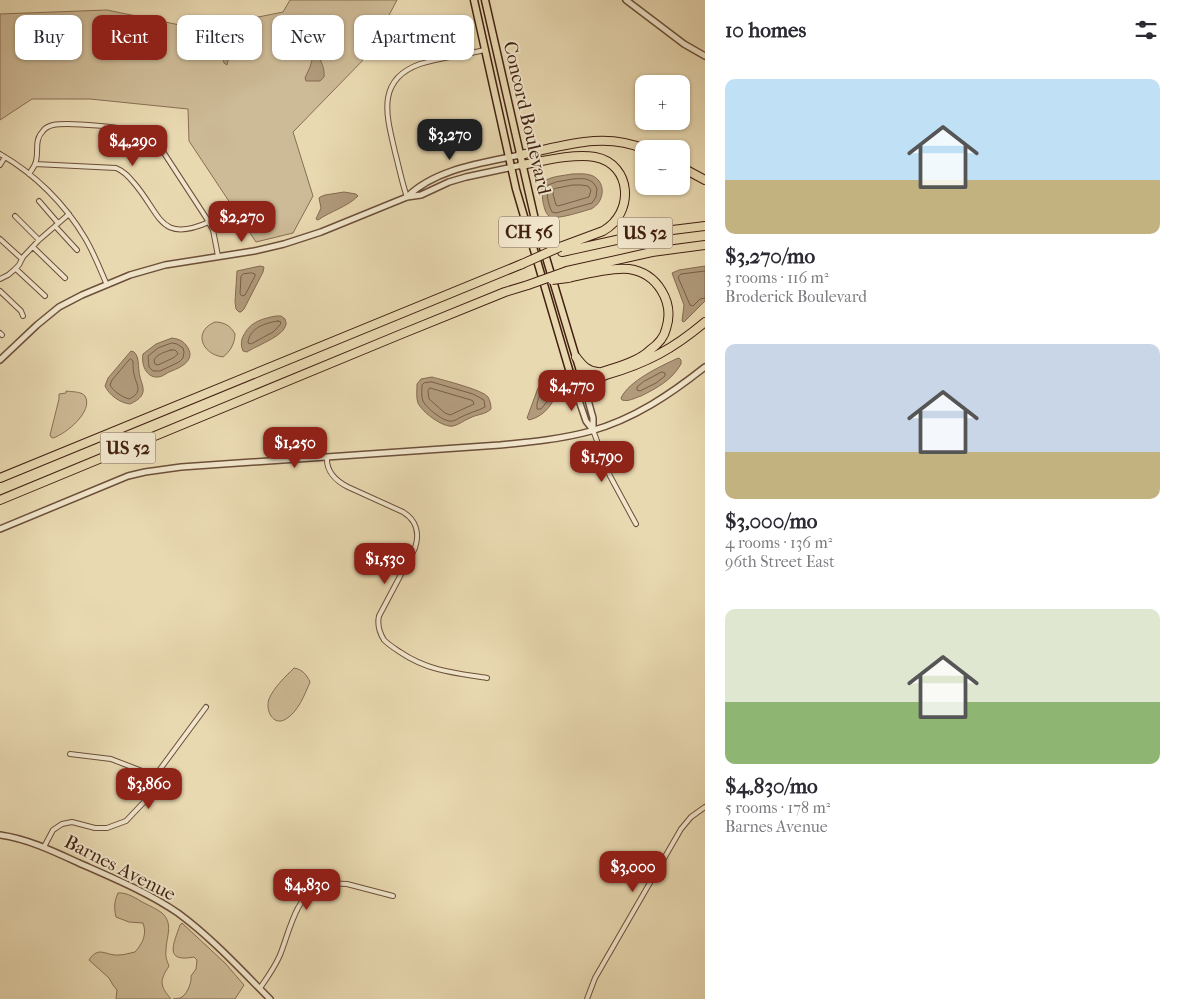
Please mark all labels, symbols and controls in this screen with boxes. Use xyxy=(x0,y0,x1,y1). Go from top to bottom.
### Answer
chip: Buy xyxy=(15,15,82,60)
chip: Rent xyxy=(92,15,167,60)
chip: Filters xyxy=(177,15,262,60)
chip: New xyxy=(272,15,344,60)
chip: Apartment xyxy=(354,15,474,60)
icon: filters xyxy=(1132,16,1160,44)
text: 10 homes xyxy=(725,18,806,42)
street label: Concord Boulevard xyxy=(499,39,555,197)
map controls xyxy=(635,75,690,195)
button: + xyxy=(635,75,690,130)
icon: home xyxy=(898,112,988,202)
pin: $3,270 xyxy=(409,119,491,161)
pin: $4,290 xyxy=(92,124,174,167)
text: $3,270 xyxy=(428,125,472,144)
text: $4,290 xyxy=(109,131,157,150)
button: − xyxy=(635,140,690,195)
pin: $2,270 xyxy=(201,200,283,243)
text: $2,270 xyxy=(219,207,265,226)
road number: CH 56 xyxy=(499,216,559,248)
road number: US 52 xyxy=(618,218,672,248)
text: $3,270/mo xyxy=(725,244,815,268)
text: 3 rooms · 116 m² xyxy=(725,268,828,287)
text: Broderick Boulevard xyxy=(725,287,867,306)
pin: $4,770 xyxy=(531,370,613,412)
text: $4,770 xyxy=(549,376,595,395)
icon: home xyxy=(898,377,988,467)
pin: $1,250 xyxy=(254,426,336,469)
road number: US 52 xyxy=(100,432,156,463)
text: $1,250 xyxy=(274,433,316,452)
pin: $1,790 xyxy=(561,440,643,483)
text: $1,790 xyxy=(581,447,623,466)
text: $3,000/mo xyxy=(725,509,817,533)
text: 4 rooms · 136 m² xyxy=(725,533,832,552)
pin: $1,530 xyxy=(344,542,426,585)
text: $1,530 xyxy=(365,549,405,568)
text: 96th Street East xyxy=(725,552,835,571)
icon: home xyxy=(898,642,988,732)
pin: $3,860 xyxy=(108,768,190,810)
text: $3,860 xyxy=(127,774,171,793)
text: $4,830/mo xyxy=(725,774,818,798)
text: 5 rooms · 178 m² xyxy=(725,798,830,817)
text: Barnes Avenue xyxy=(725,817,828,836)
street label: Barnes Avenue xyxy=(61,831,179,905)
pin: $3,000 xyxy=(592,850,674,893)
text: $3,000 xyxy=(610,857,656,876)
pin: $4,830 xyxy=(266,868,348,911)
text: $4,830 xyxy=(284,875,330,894)

